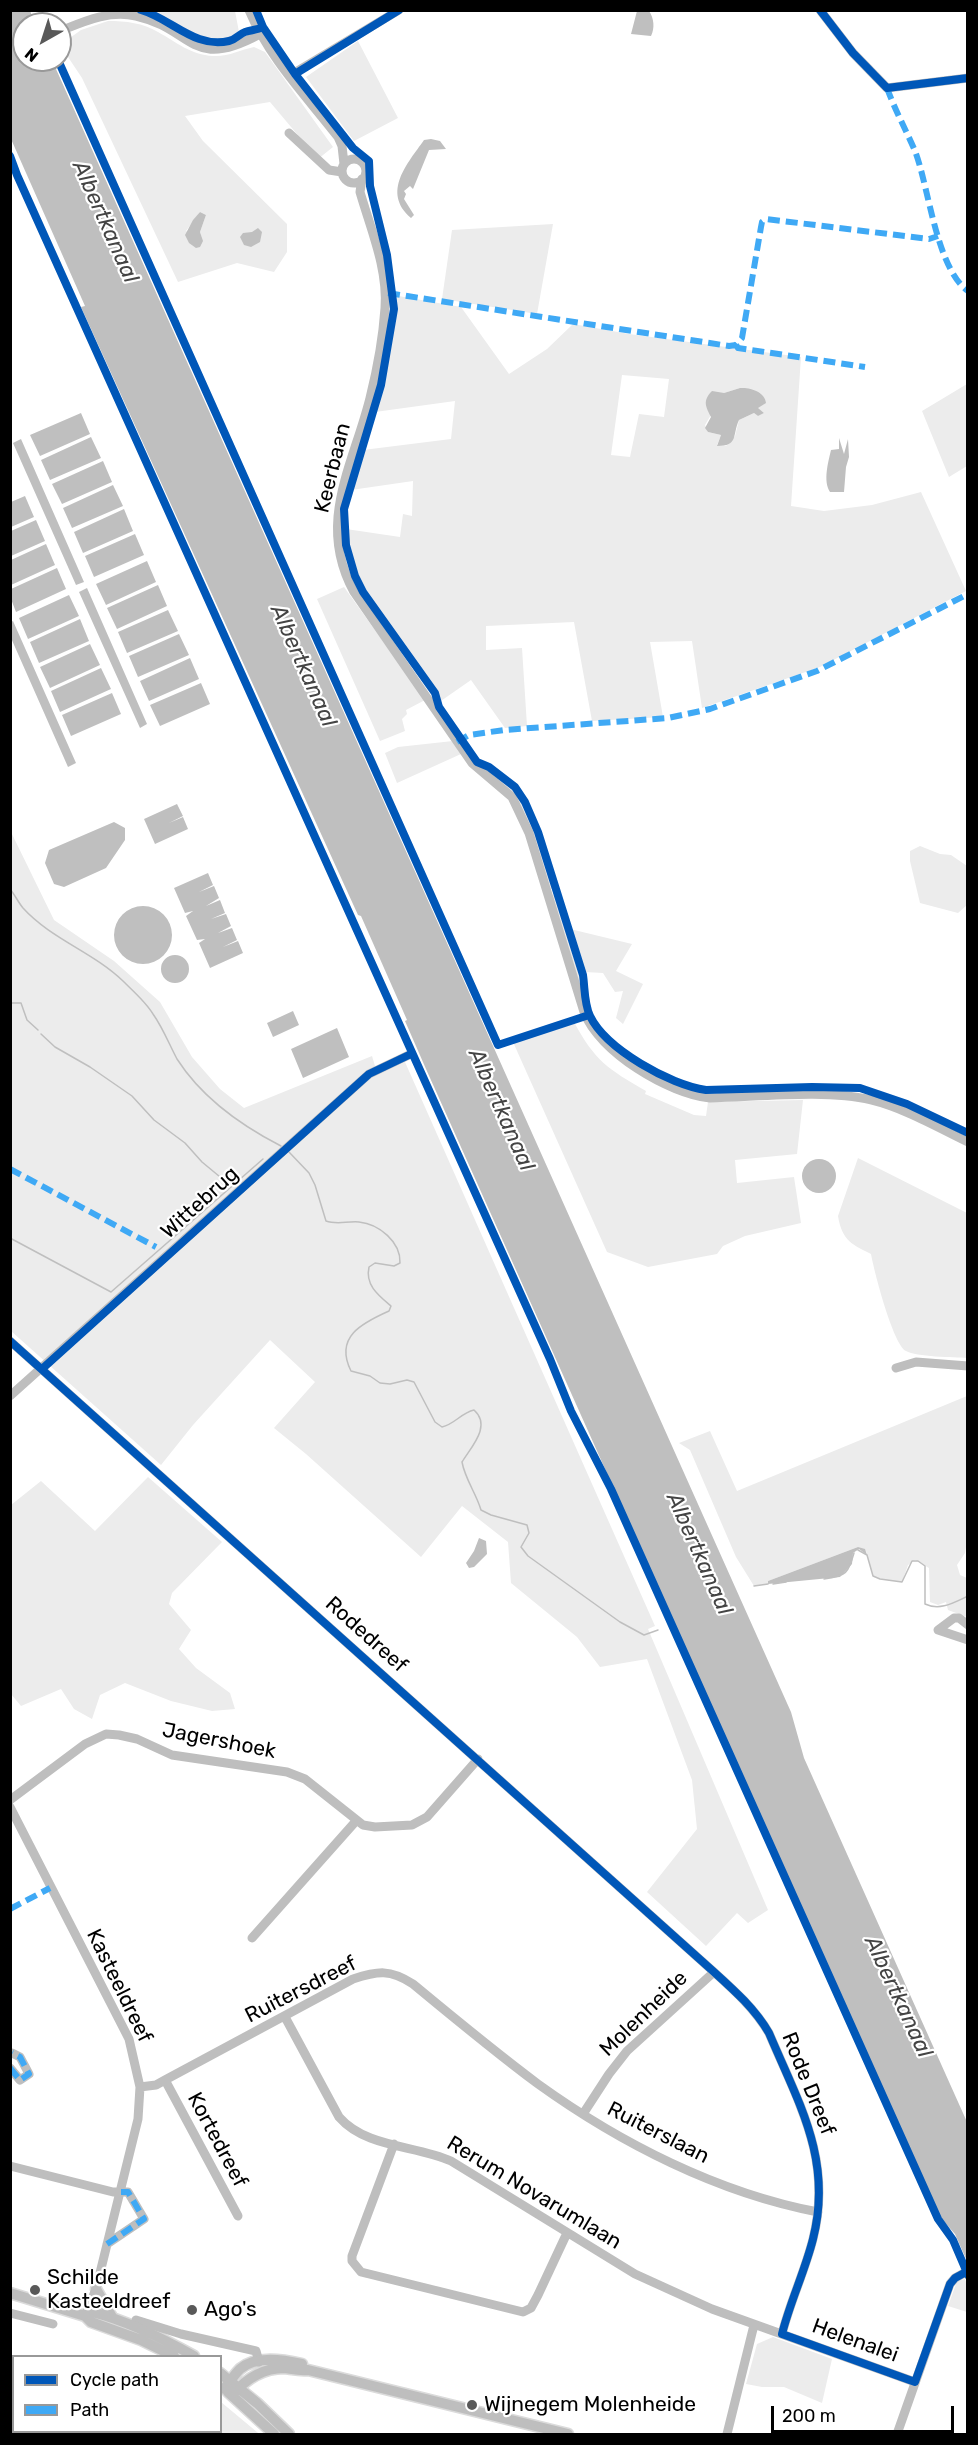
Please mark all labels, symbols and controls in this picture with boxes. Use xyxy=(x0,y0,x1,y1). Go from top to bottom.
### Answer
north arrow xyxy=(12,12,72,72)
text: N xyxy=(21,44,42,66)
water label: Albertkanaal xyxy=(66,157,144,287)
street label: Keerbaan xyxy=(310,420,356,516)
water label: Albertkanaal xyxy=(264,601,342,731)
water label: Albertkanaal xyxy=(462,1045,540,1175)
street label: Wittebrug xyxy=(156,1162,244,1244)
water label: Albertkanaal xyxy=(660,1489,738,1619)
street label: Rodedreef xyxy=(320,1592,412,1678)
street label: Jagershoek xyxy=(160,1718,278,1764)
street label: Kasteeldreef xyxy=(81,1925,157,2047)
water label: Albertkanaal xyxy=(858,1932,938,2062)
street label: Ruitersdreef xyxy=(241,1951,361,2029)
street label: Molenheide xyxy=(595,1966,693,2062)
street label: Rode Dreef xyxy=(776,2029,840,2139)
street label: Kortedreef xyxy=(182,2088,252,2192)
street label: Ruiterslaan xyxy=(603,2097,713,2169)
street label: Rerum Novarumlaan xyxy=(442,2131,626,2255)
place label: Schilde Kasteeldreef xyxy=(47,2265,170,2315)
marker: Schilde Kasteeldreef xyxy=(28,2283,42,2297)
place label: Ago's xyxy=(204,2297,257,2323)
marker: Ago's xyxy=(185,2303,199,2317)
street label: Helenalei xyxy=(808,2314,902,2368)
legend xyxy=(12,2355,222,2433)
text: Cycle path xyxy=(70,2369,159,2391)
place label: Wijnegem Molenheide xyxy=(484,2392,696,2418)
scale bar xyxy=(774,2394,957,2432)
marker: Wijnegem Molenheide xyxy=(465,2398,479,2412)
text: Path xyxy=(70,2399,109,2421)
text: 200 m xyxy=(782,2405,836,2427)

